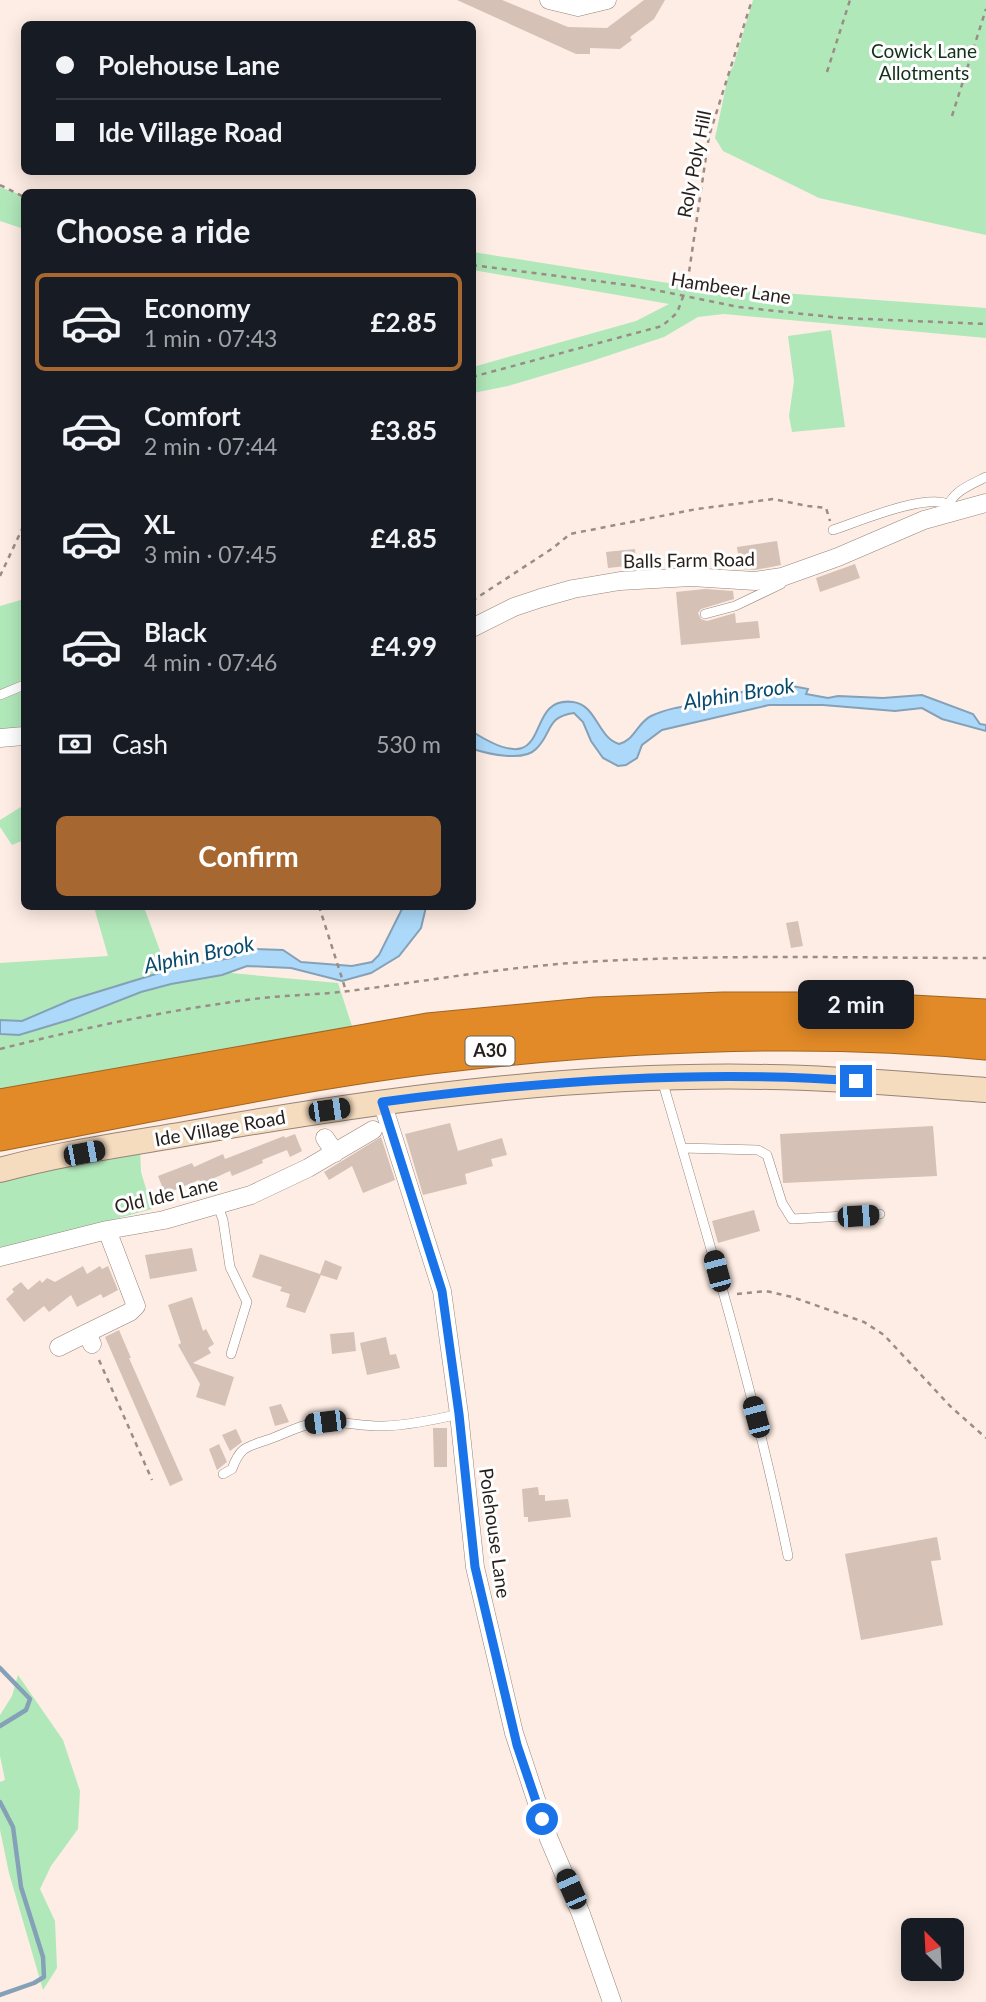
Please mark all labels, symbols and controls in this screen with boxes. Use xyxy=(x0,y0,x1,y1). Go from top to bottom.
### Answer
park label: Cowick Lane Allotments xyxy=(871,39,977,84)
text: Polehouse Lane xyxy=(98,49,280,81)
street label: Roly Poly Hill xyxy=(672,108,715,220)
text: Ide Village Road xyxy=(98,116,283,148)
text: Choose a ride xyxy=(56,211,250,250)
street label: Hambeer Lane xyxy=(669,267,793,308)
icon: car xyxy=(60,291,123,354)
text: Economy xyxy=(144,292,250,324)
text: £2.85 xyxy=(371,306,437,338)
text: 1 min · 07:43 xyxy=(144,324,277,352)
icon: car xyxy=(60,399,123,462)
text: Comfort xyxy=(144,400,241,432)
text: £3.85 xyxy=(371,414,437,446)
text: 2 min · 07:44 xyxy=(144,432,277,460)
icon: car xyxy=(60,507,123,570)
text: XL xyxy=(144,508,175,540)
text: £4.85 xyxy=(371,522,437,554)
text: 3 min · 07:45 xyxy=(144,540,277,568)
street label: Balls Farm Road xyxy=(623,547,755,572)
icon: car xyxy=(60,615,123,678)
text: Black xyxy=(144,616,207,648)
text: £4.99 xyxy=(371,630,437,662)
text: 4 min · 07:46 xyxy=(144,648,277,676)
water label: Alphin Brook xyxy=(680,671,797,714)
icon: cash xyxy=(56,725,94,763)
text: Cash xyxy=(112,728,168,760)
text: 530 m xyxy=(376,730,441,758)
button: Confirm xyxy=(56,816,441,896)
water label: Alphin Brook xyxy=(140,929,257,978)
callout: 2 min xyxy=(798,979,914,1028)
text: 2 min xyxy=(827,990,885,1018)
road number: A30 xyxy=(466,1036,514,1066)
route end xyxy=(840,1065,872,1097)
car xyxy=(307,1097,352,1123)
street label: Ide Village Road xyxy=(153,1105,287,1150)
car xyxy=(62,1139,107,1167)
street label: Old Ide Lane xyxy=(112,1171,220,1218)
car xyxy=(837,1204,880,1228)
car xyxy=(702,1248,733,1294)
car xyxy=(741,1394,772,1440)
car xyxy=(303,1409,348,1435)
street label: Polehouse Lane xyxy=(475,1466,516,1599)
route start xyxy=(526,1803,558,1835)
car xyxy=(553,1866,590,1912)
north arrow xyxy=(901,1918,964,1981)
map controls xyxy=(901,1918,964,1981)

